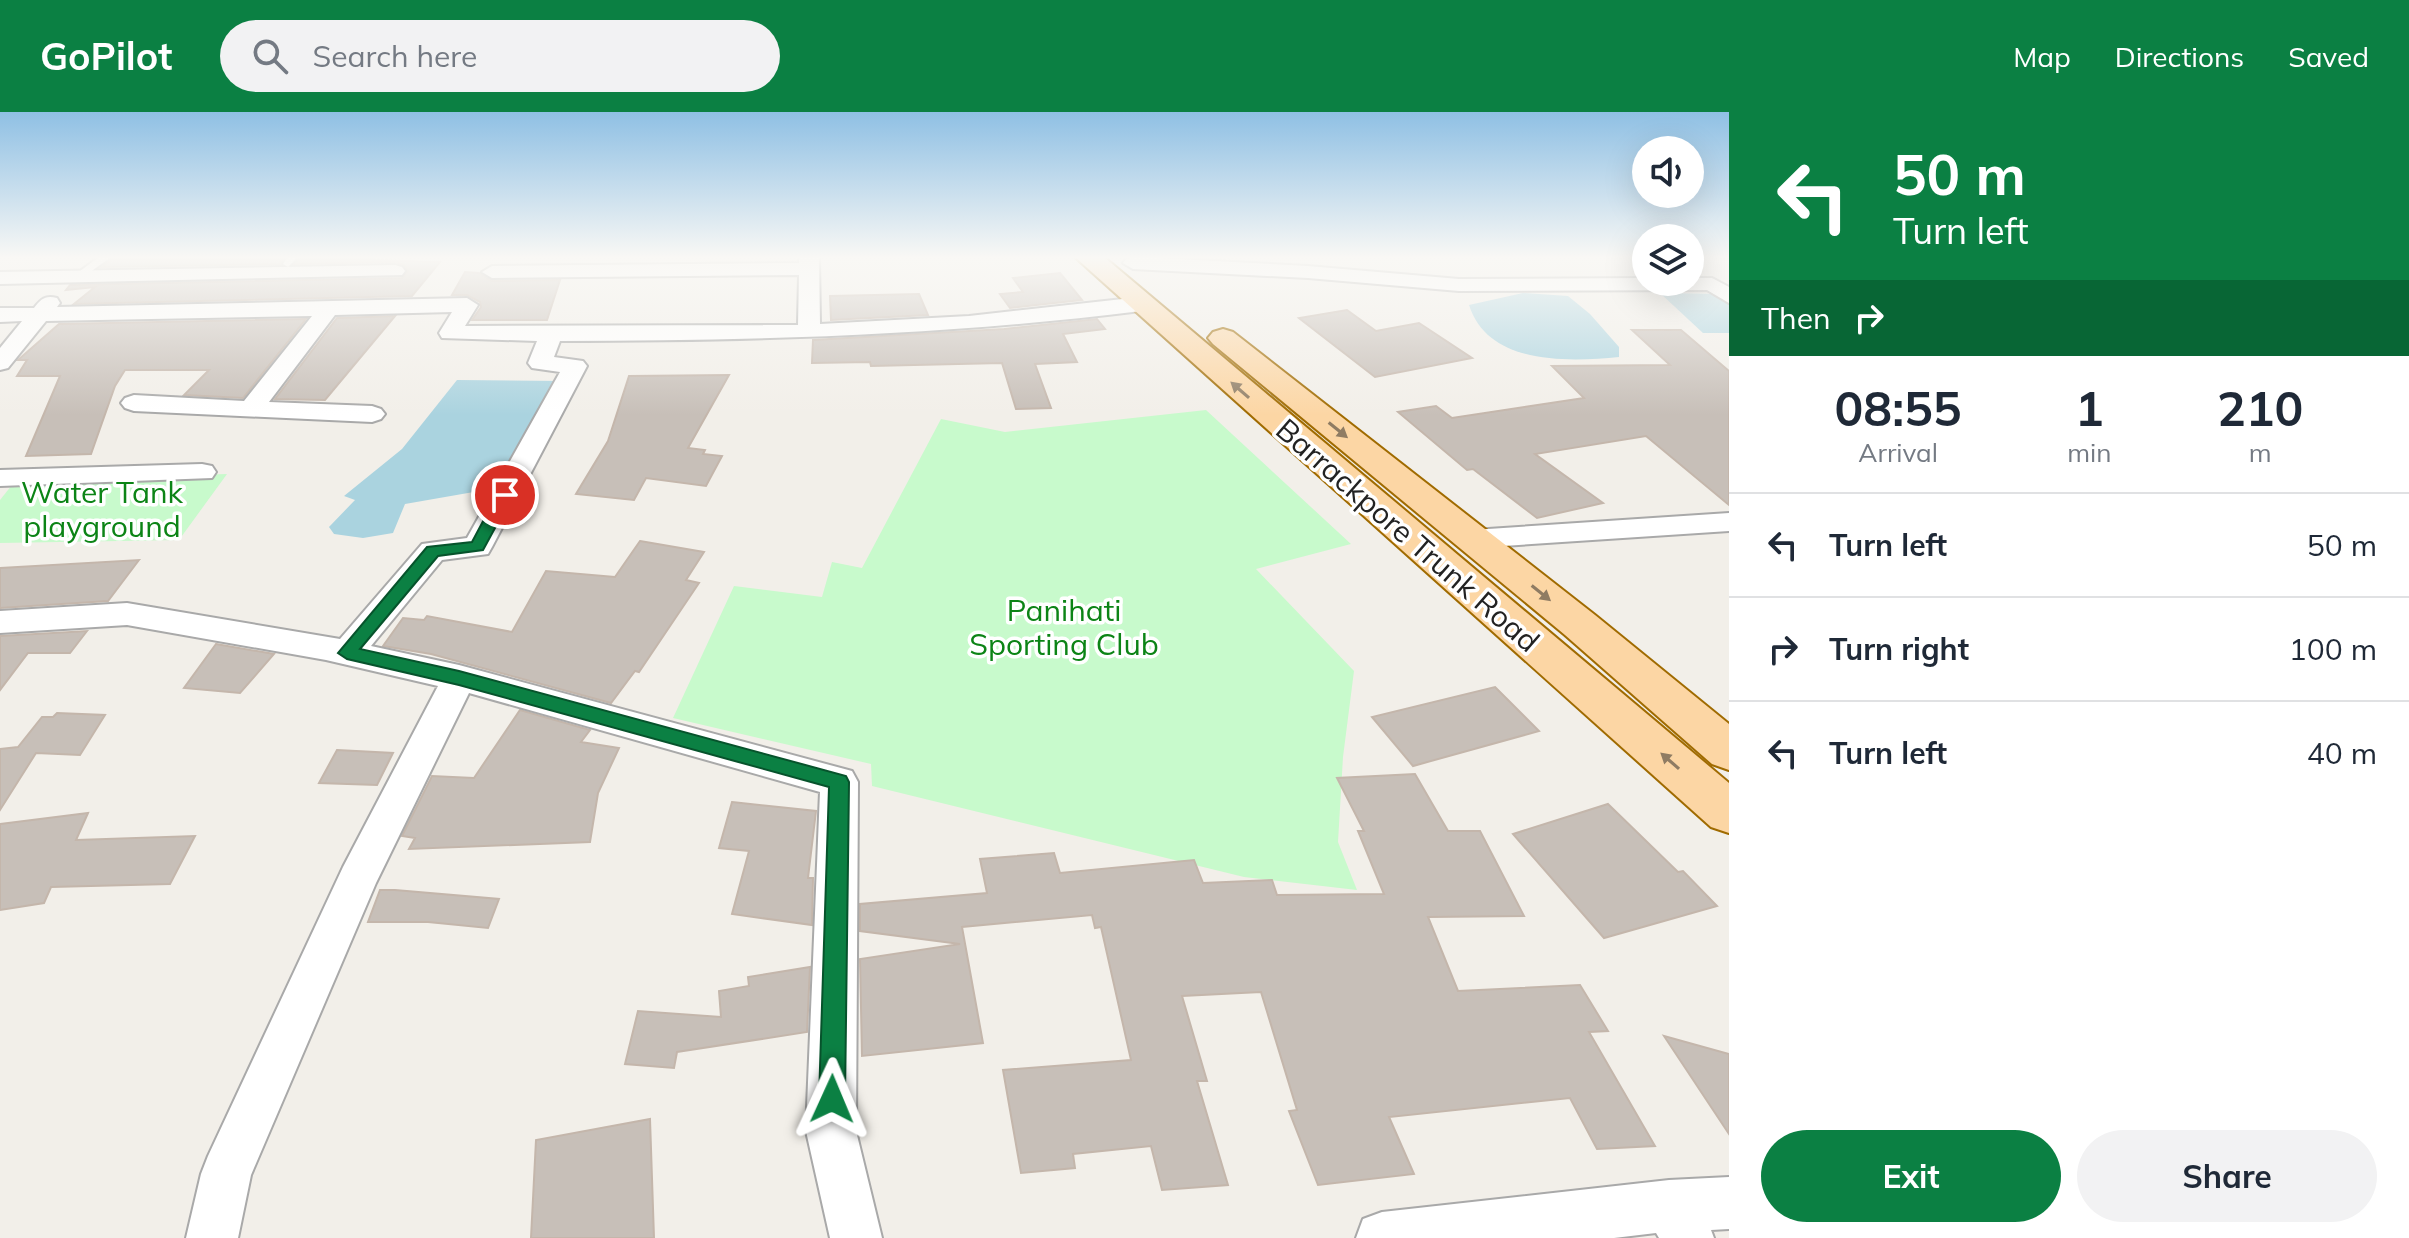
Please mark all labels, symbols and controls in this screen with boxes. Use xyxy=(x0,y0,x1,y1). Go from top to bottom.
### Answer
search box xyxy=(220,20,780,92)
text: GoPilot xyxy=(40,32,172,80)
icon: search xyxy=(248,34,292,78)
text: Search here xyxy=(312,37,477,75)
text: Map xyxy=(2013,39,2071,74)
text: Directions xyxy=(2115,39,2244,74)
text: Saved xyxy=(2288,39,2369,74)
map controls xyxy=(1632,136,1704,296)
button: sound xyxy=(1632,136,1704,208)
text: 50 m xyxy=(1893,139,2026,209)
icon: left xyxy=(1761,144,1865,248)
text: Turn left xyxy=(1893,208,2029,253)
button: layers xyxy=(1632,224,1704,296)
icon: right xyxy=(1847,296,1891,340)
text: Then xyxy=(1761,299,1831,337)
text: 08:55 xyxy=(1835,378,1962,438)
text: 1 xyxy=(2075,378,2104,438)
text: 210 xyxy=(2217,378,2303,438)
one-way arrow xyxy=(1230,382,1250,399)
street label: Barrackpore Trunk Road xyxy=(1268,410,1548,660)
one-way arrow xyxy=(1328,422,1348,438)
text: Arrival xyxy=(1858,436,1938,469)
text: min xyxy=(2067,436,2111,469)
text: m xyxy=(2249,436,2272,469)
pin xyxy=(471,461,539,529)
park label: Water Tank playground xyxy=(21,473,183,545)
icon: arrive xyxy=(483,473,527,517)
icon: left xyxy=(1761,523,1805,567)
text: Turn left xyxy=(1829,526,1947,564)
text: 50 m xyxy=(2307,526,2377,564)
one-way arrow xyxy=(1530,585,1551,602)
park label: Panihati Sporting Club xyxy=(969,591,1159,663)
icon: right xyxy=(1761,627,1805,671)
text: Turn right xyxy=(1829,630,1969,668)
text: 100 m xyxy=(2289,630,2377,668)
icon: left xyxy=(1761,731,1805,775)
text: Turn left xyxy=(1829,734,1947,772)
text: 40 m xyxy=(2307,734,2377,772)
one-way arrow xyxy=(1660,753,1680,770)
position arrow xyxy=(790,1057,874,1141)
button: Exit xyxy=(1761,1130,2061,1222)
button: Share xyxy=(2077,1130,2377,1222)

